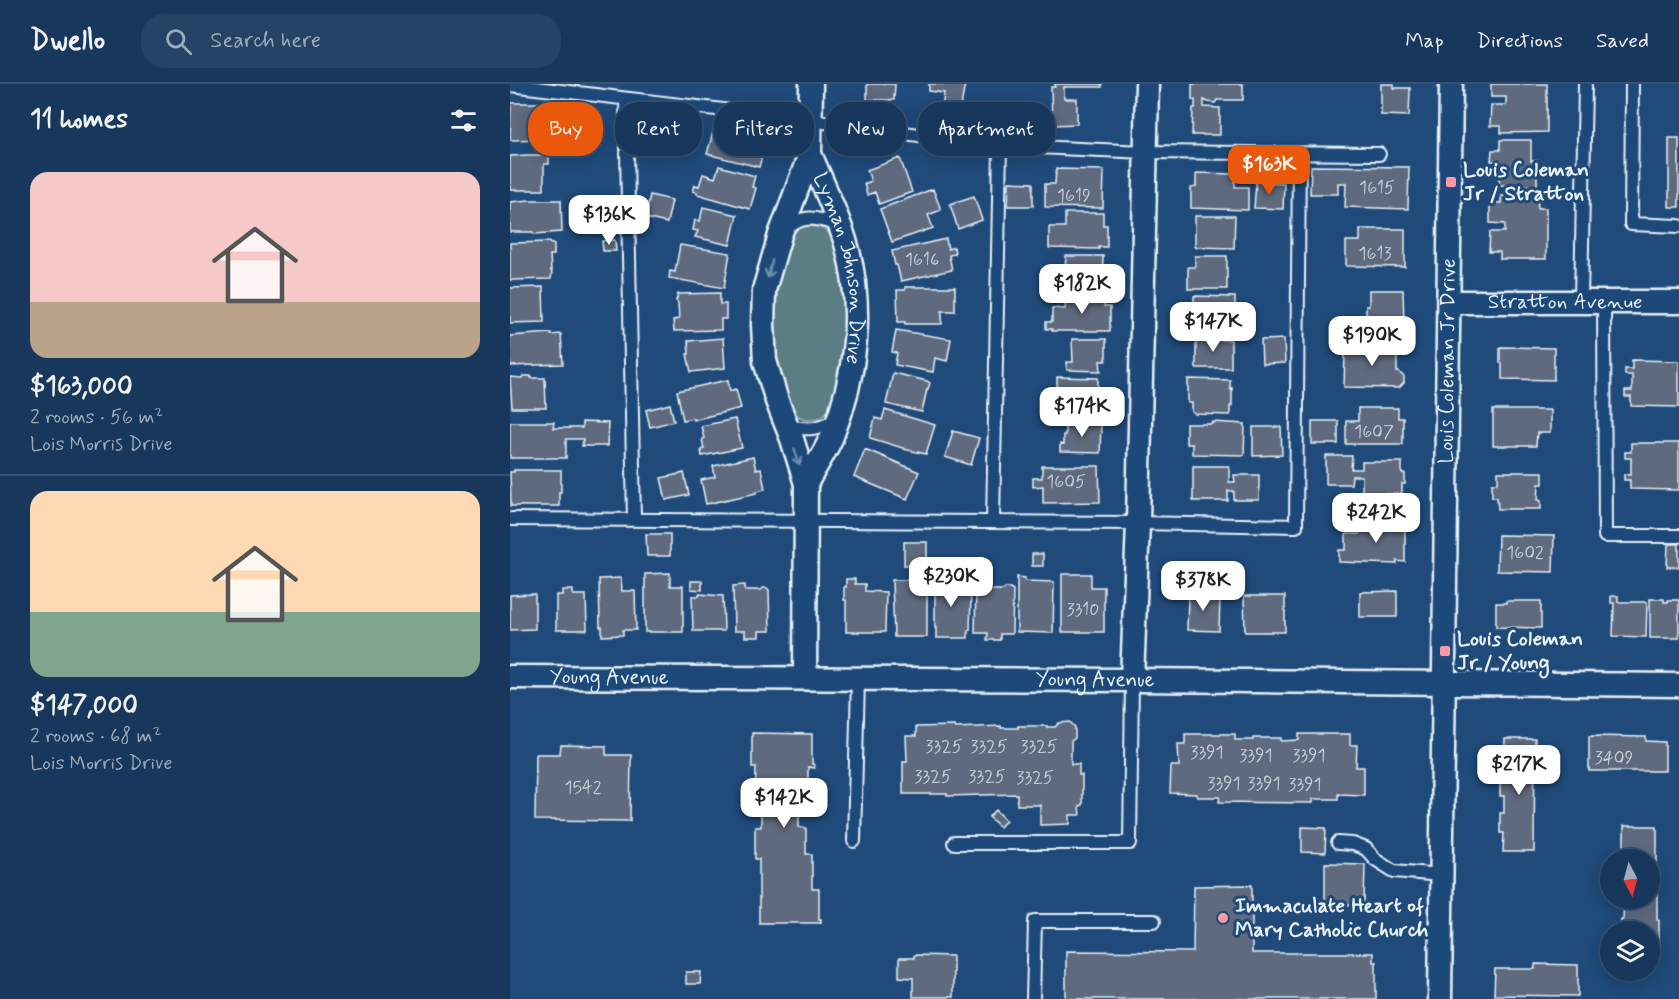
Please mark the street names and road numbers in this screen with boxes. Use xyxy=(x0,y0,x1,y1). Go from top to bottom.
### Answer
street label: Lyman Johnson Drive xyxy=(806,168,870,366)
street label: Louis Coleman Jr Drive xyxy=(1432,258,1463,464)
street label: Stratton Avenue xyxy=(1488,288,1642,316)
street label: Young Avenue xyxy=(549,663,669,692)
street label: Young Avenue xyxy=(1035,666,1155,695)

